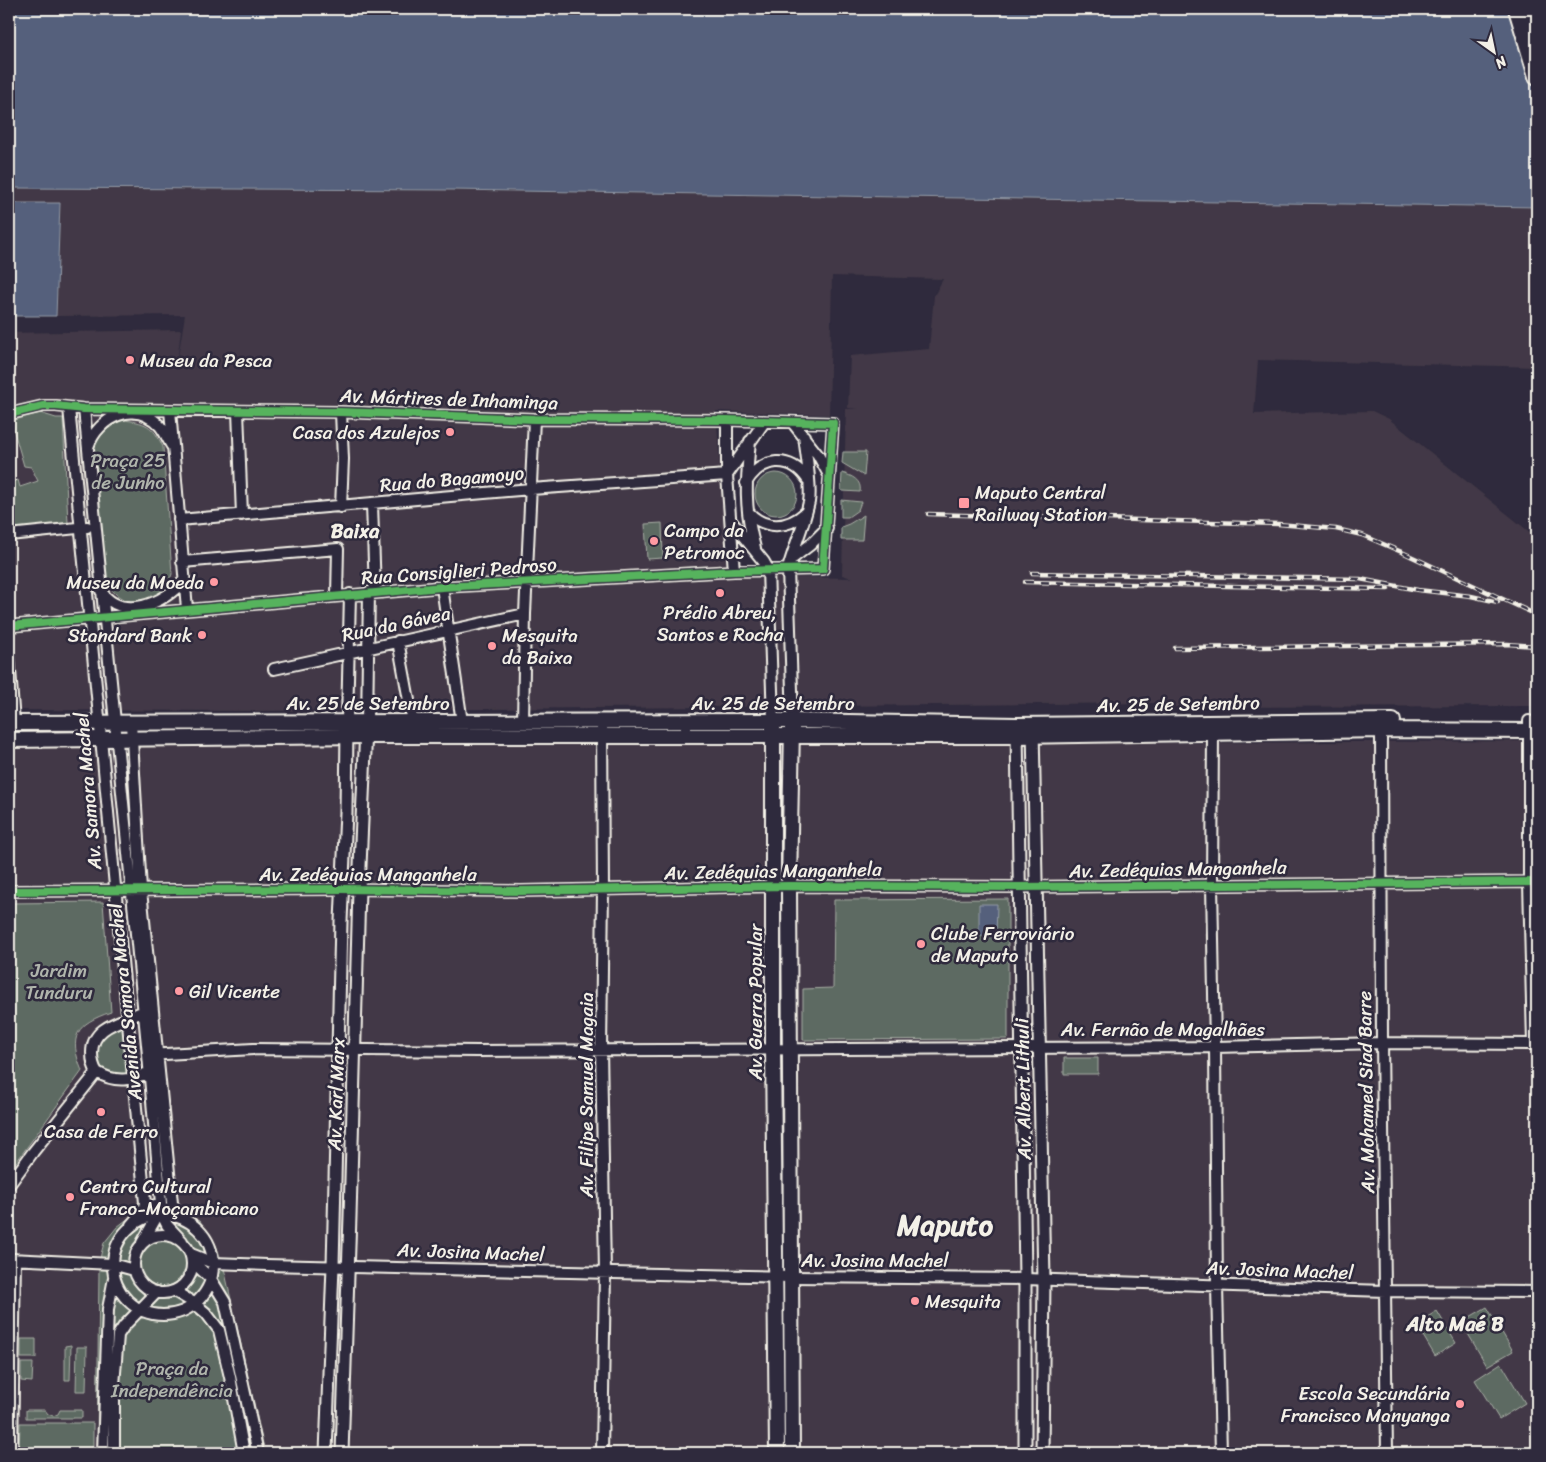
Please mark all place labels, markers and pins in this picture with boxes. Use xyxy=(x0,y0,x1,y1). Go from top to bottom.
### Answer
place label: Museu da Pesca xyxy=(140,344,272,377)
marker: Museu da Pesca xyxy=(124,354,136,366)
place label: Casa dos Azulejos xyxy=(293,416,440,449)
marker: Casa dos Azulejos xyxy=(444,426,456,438)
place label: Maputo Central Railway Station xyxy=(975,476,1107,531)
marker: Maputo Central Railway Station xyxy=(957,496,971,510)
place label: Campo da Petromoc xyxy=(664,514,745,569)
marker: Campo da Petromoc xyxy=(648,535,660,547)
place label: Museu da Moeda xyxy=(66,566,204,599)
marker: Museu da Moeda xyxy=(208,576,220,588)
marker: Prédio Abreu, Santos e Rocha xyxy=(714,587,726,599)
place label: Prédio Abreu, Santos e Rocha xyxy=(657,596,784,651)
place label: Standard Bank xyxy=(68,619,193,652)
place label: Mesquita da Baixa xyxy=(502,619,578,674)
marker: Standard Bank xyxy=(196,629,208,641)
marker: Mesquita da Baixa xyxy=(486,640,498,652)
place label: Clube Ferroviário de Maputo xyxy=(931,917,1075,972)
marker: Clube Ferroviário de Maputo xyxy=(915,938,927,950)
place label: Gil Vicente xyxy=(189,975,280,1008)
marker: Gil Vicente xyxy=(173,985,185,997)
marker: Casa de Ferro xyxy=(95,1106,107,1118)
place label: Casa de Ferro xyxy=(44,1115,158,1148)
place label: Centro Cultural Franco-Moçambicano xyxy=(80,1170,259,1225)
marker: Centro Cultural Franco-Moçambicano xyxy=(64,1191,76,1203)
place label: Mesquita xyxy=(925,1285,1001,1318)
marker: Mesquita xyxy=(909,1295,921,1307)
place label: Escola Secundária Francisco Manyanga xyxy=(1281,1377,1450,1432)
marker: Escola Secundária Francisco Manyanga xyxy=(1454,1398,1466,1410)

